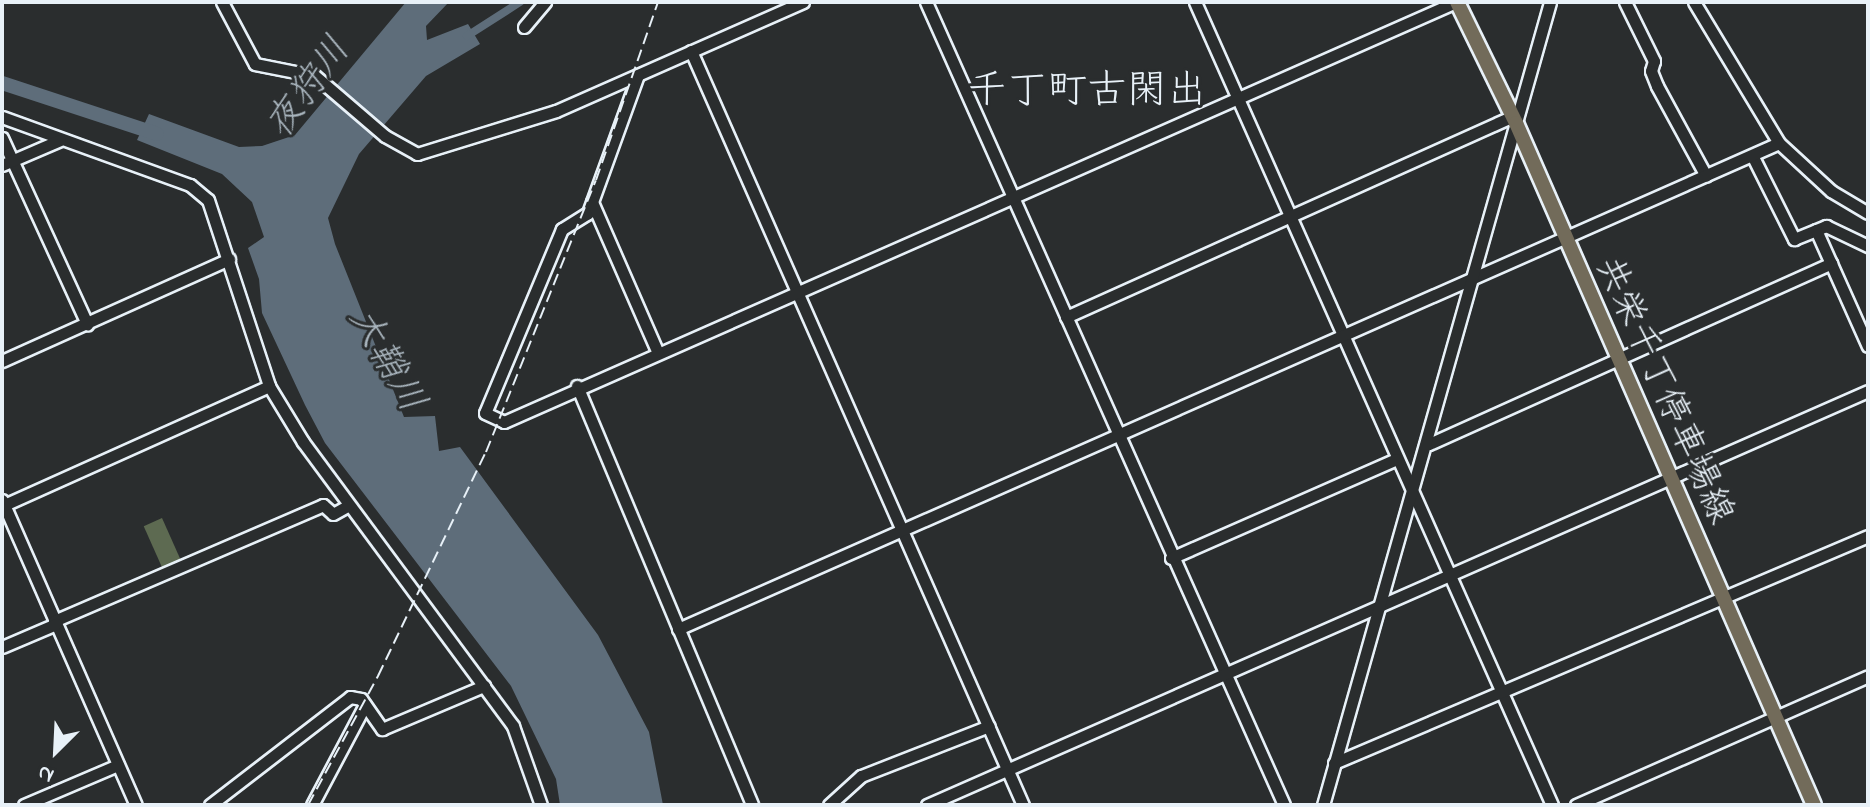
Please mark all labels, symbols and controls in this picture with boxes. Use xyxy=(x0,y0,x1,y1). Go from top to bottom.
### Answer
water label: 夜狩川 xyxy=(258,29,362,149)
district label: 千丁町古閑出 xyxy=(967,69,1207,117)
street label: 共栄千丁停車場線 xyxy=(1585,251,1741,531)
water label: 大鞘川 xyxy=(337,300,433,422)
north arrow xyxy=(16,711,96,791)
text: N xyxy=(33,755,60,791)

